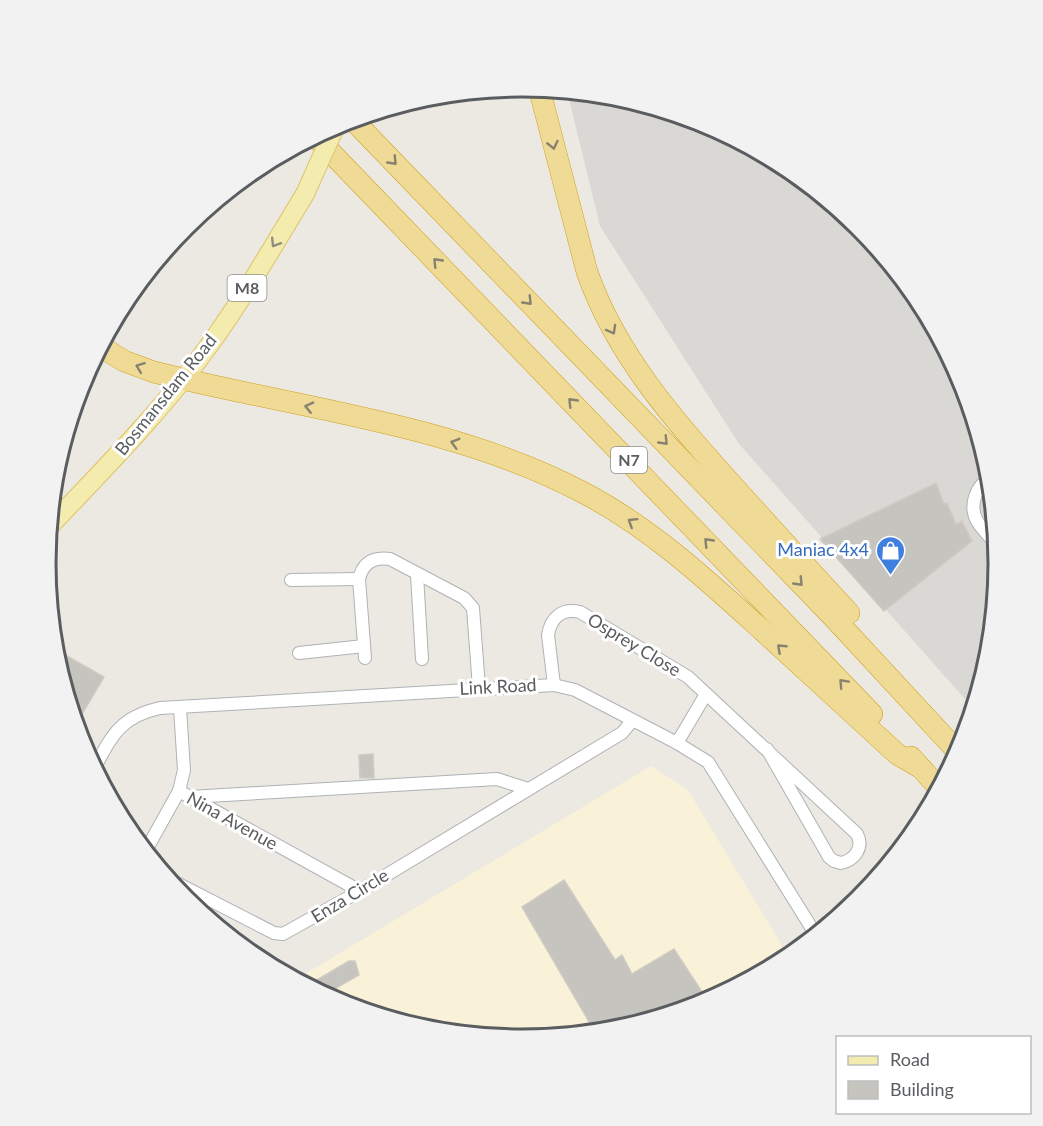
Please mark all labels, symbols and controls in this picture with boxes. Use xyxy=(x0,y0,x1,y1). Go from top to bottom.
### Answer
one-way arrow xyxy=(545,140,558,150)
one-way arrow xyxy=(385,153,396,164)
one-way arrow xyxy=(270,237,282,247)
one-way arrow xyxy=(433,258,444,268)
road number: M8 xyxy=(228,275,266,301)
one-way arrow xyxy=(521,295,532,305)
one-way arrow xyxy=(605,324,616,334)
street label: Bosmansdam Road xyxy=(110,329,221,459)
one-way arrow xyxy=(135,362,146,374)
one-way arrow xyxy=(569,398,580,409)
one-way arrow xyxy=(304,401,314,414)
one-way arrow xyxy=(656,434,667,445)
one-way arrow xyxy=(450,438,461,450)
road number: N7 xyxy=(611,447,647,473)
one-way arrow xyxy=(628,518,638,530)
shop icon: Maniac 4x4 xyxy=(874,534,906,576)
place label: Maniac 4x4 xyxy=(777,538,869,560)
one-way arrow xyxy=(704,539,715,549)
one-way arrow xyxy=(792,575,803,585)
street label: Osprey Close xyxy=(584,608,685,681)
one-way arrow xyxy=(778,644,788,655)
street label: Link Road xyxy=(459,673,537,699)
one-way arrow xyxy=(839,679,850,689)
street label: Nina Avenue xyxy=(183,786,282,854)
street label: Enza Circle xyxy=(307,863,392,927)
legend xyxy=(836,1036,1031,1114)
text: Road xyxy=(890,1048,930,1070)
text: Building xyxy=(890,1078,954,1100)

